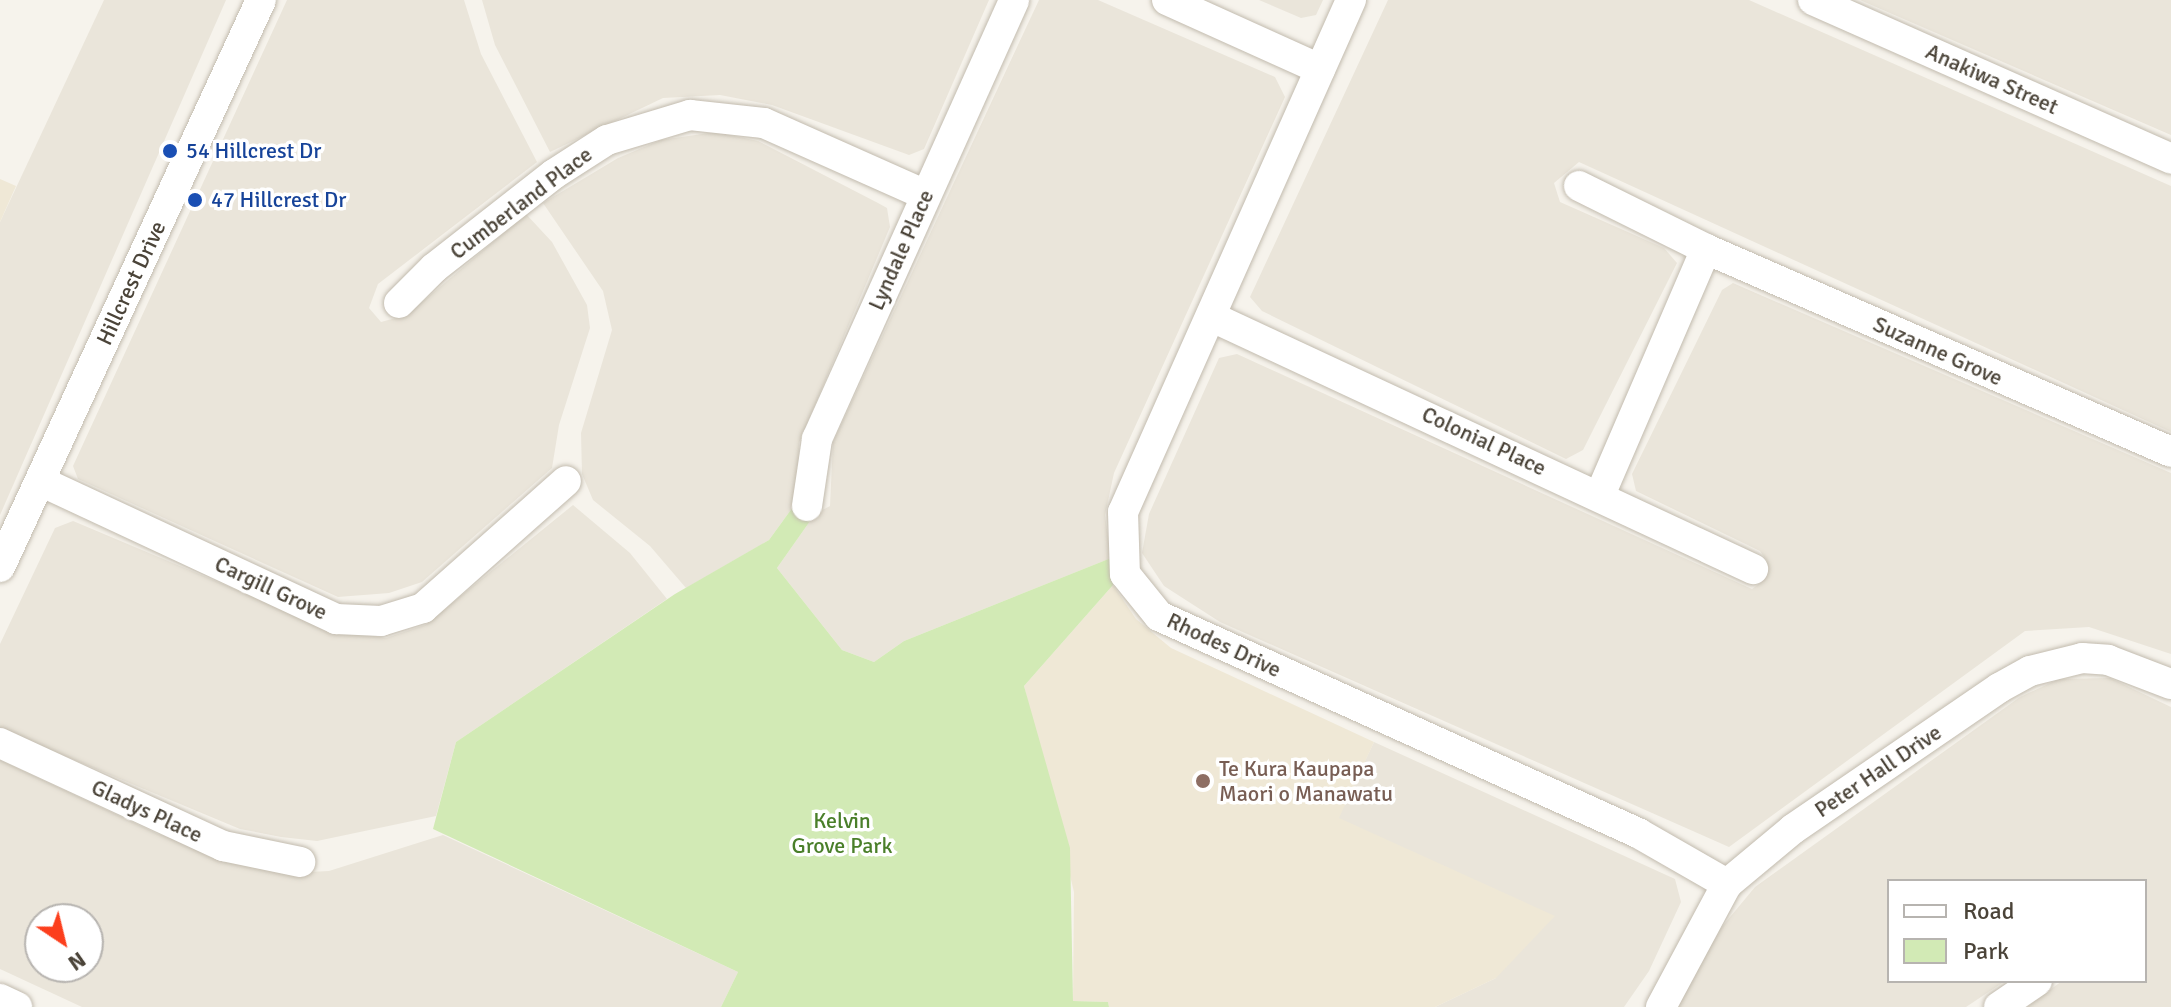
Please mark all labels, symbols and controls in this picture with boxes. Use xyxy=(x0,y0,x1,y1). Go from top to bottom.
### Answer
street label: Anakiwa Street xyxy=(1922,38,2062,120)
place label: 54 Hillcrest Dr xyxy=(186,138,321,164)
street label: Cumberland Place xyxy=(445,141,597,265)
marker: 54 Hillcrest Dr xyxy=(161,142,179,160)
street label: Lyndale Place xyxy=(863,186,939,314)
place label: 47 Hillcrest Dr xyxy=(211,187,346,213)
marker: 47 Hillcrest Dr xyxy=(186,191,204,209)
street label: Hillcrest Drive xyxy=(91,217,171,349)
street label: Suzanne Grove xyxy=(1869,311,2007,391)
street label: Colonial Place xyxy=(1418,401,1550,481)
street label: Cargill Grove xyxy=(211,550,331,626)
street label: Rhodes Drive xyxy=(1163,607,1285,683)
street label: Peter Hall Drive xyxy=(1810,719,1946,823)
place label: Te Kura Kaupapa Maori o Manawatu xyxy=(1219,755,1393,806)
marker: Te Kura Kaupapa Maori o Manawatu xyxy=(1194,772,1212,790)
street label: Gladys Place xyxy=(87,774,207,848)
park label: Kelvin Grove Park xyxy=(792,807,892,858)
legend xyxy=(1887,879,2147,983)
text: Road xyxy=(1963,896,2014,926)
north arrow xyxy=(24,903,104,983)
text: Park xyxy=(1963,936,2009,966)
text: N xyxy=(63,946,91,977)

